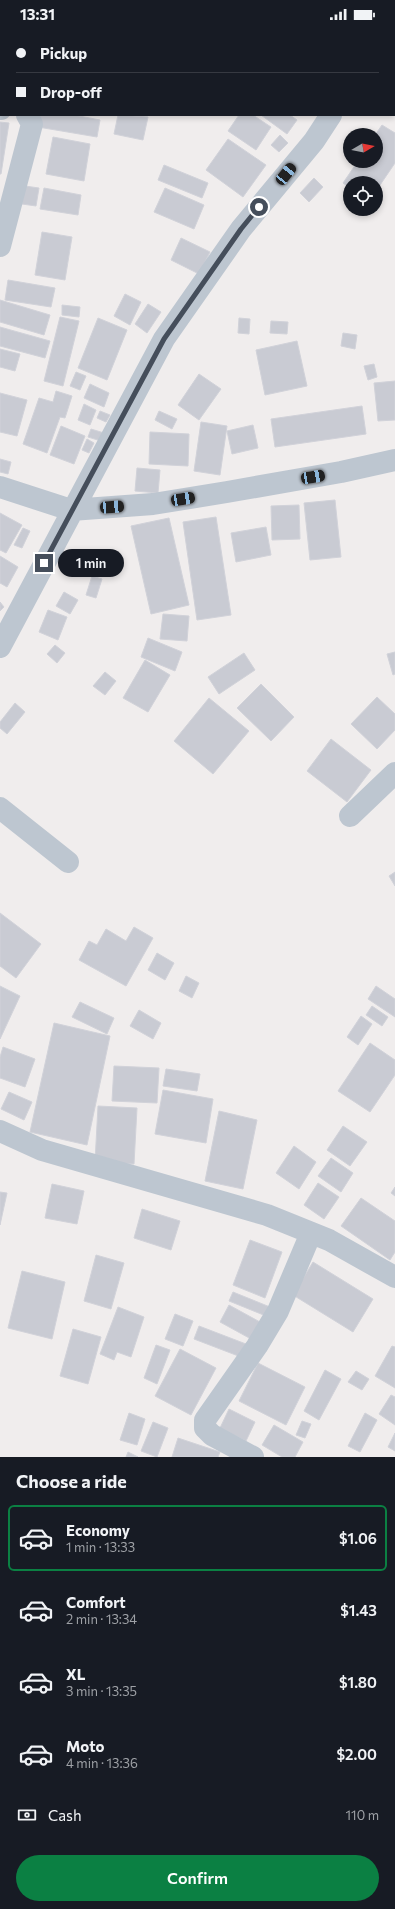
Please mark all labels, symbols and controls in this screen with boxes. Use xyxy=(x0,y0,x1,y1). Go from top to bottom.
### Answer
text: 13:31 xyxy=(20,5,55,23)
text: Pickup xyxy=(40,44,87,62)
text: Drop-off xyxy=(40,83,102,101)
north arrow xyxy=(343,128,383,168)
map controls xyxy=(343,128,383,216)
car xyxy=(274,161,298,187)
button: locate xyxy=(343,176,383,216)
route start xyxy=(250,198,268,216)
car xyxy=(300,469,326,485)
car xyxy=(170,491,196,507)
car xyxy=(100,500,124,514)
callout: 1 min xyxy=(58,549,124,577)
route end xyxy=(35,554,53,572)
text: 1 min xyxy=(76,555,106,571)
text: Choose a ride xyxy=(16,1470,127,1492)
icon: car xyxy=(18,1520,54,1556)
text: Economy xyxy=(66,1521,130,1539)
text: $1.06 xyxy=(339,1529,377,1547)
text: 1 min · 13:33 xyxy=(66,1539,135,1555)
icon: car xyxy=(18,1592,54,1628)
text: Comfort xyxy=(66,1593,126,1611)
text: $1.43 xyxy=(340,1601,377,1619)
text: 2 min · 13:34 xyxy=(66,1611,137,1627)
icon: car xyxy=(18,1664,54,1700)
text: XL xyxy=(66,1665,85,1683)
text: $1.80 xyxy=(339,1673,377,1691)
text: 3 min · 13:35 xyxy=(66,1683,137,1699)
icon: car xyxy=(18,1736,54,1772)
text: Moto xyxy=(66,1737,105,1755)
text: $2.00 xyxy=(337,1745,377,1763)
text: 4 min · 13:36 xyxy=(66,1755,138,1771)
icon: cash xyxy=(16,1804,38,1826)
text: Cash xyxy=(48,1806,82,1824)
text: 110 m xyxy=(346,1807,379,1823)
button: Confirm xyxy=(16,1855,379,1901)

